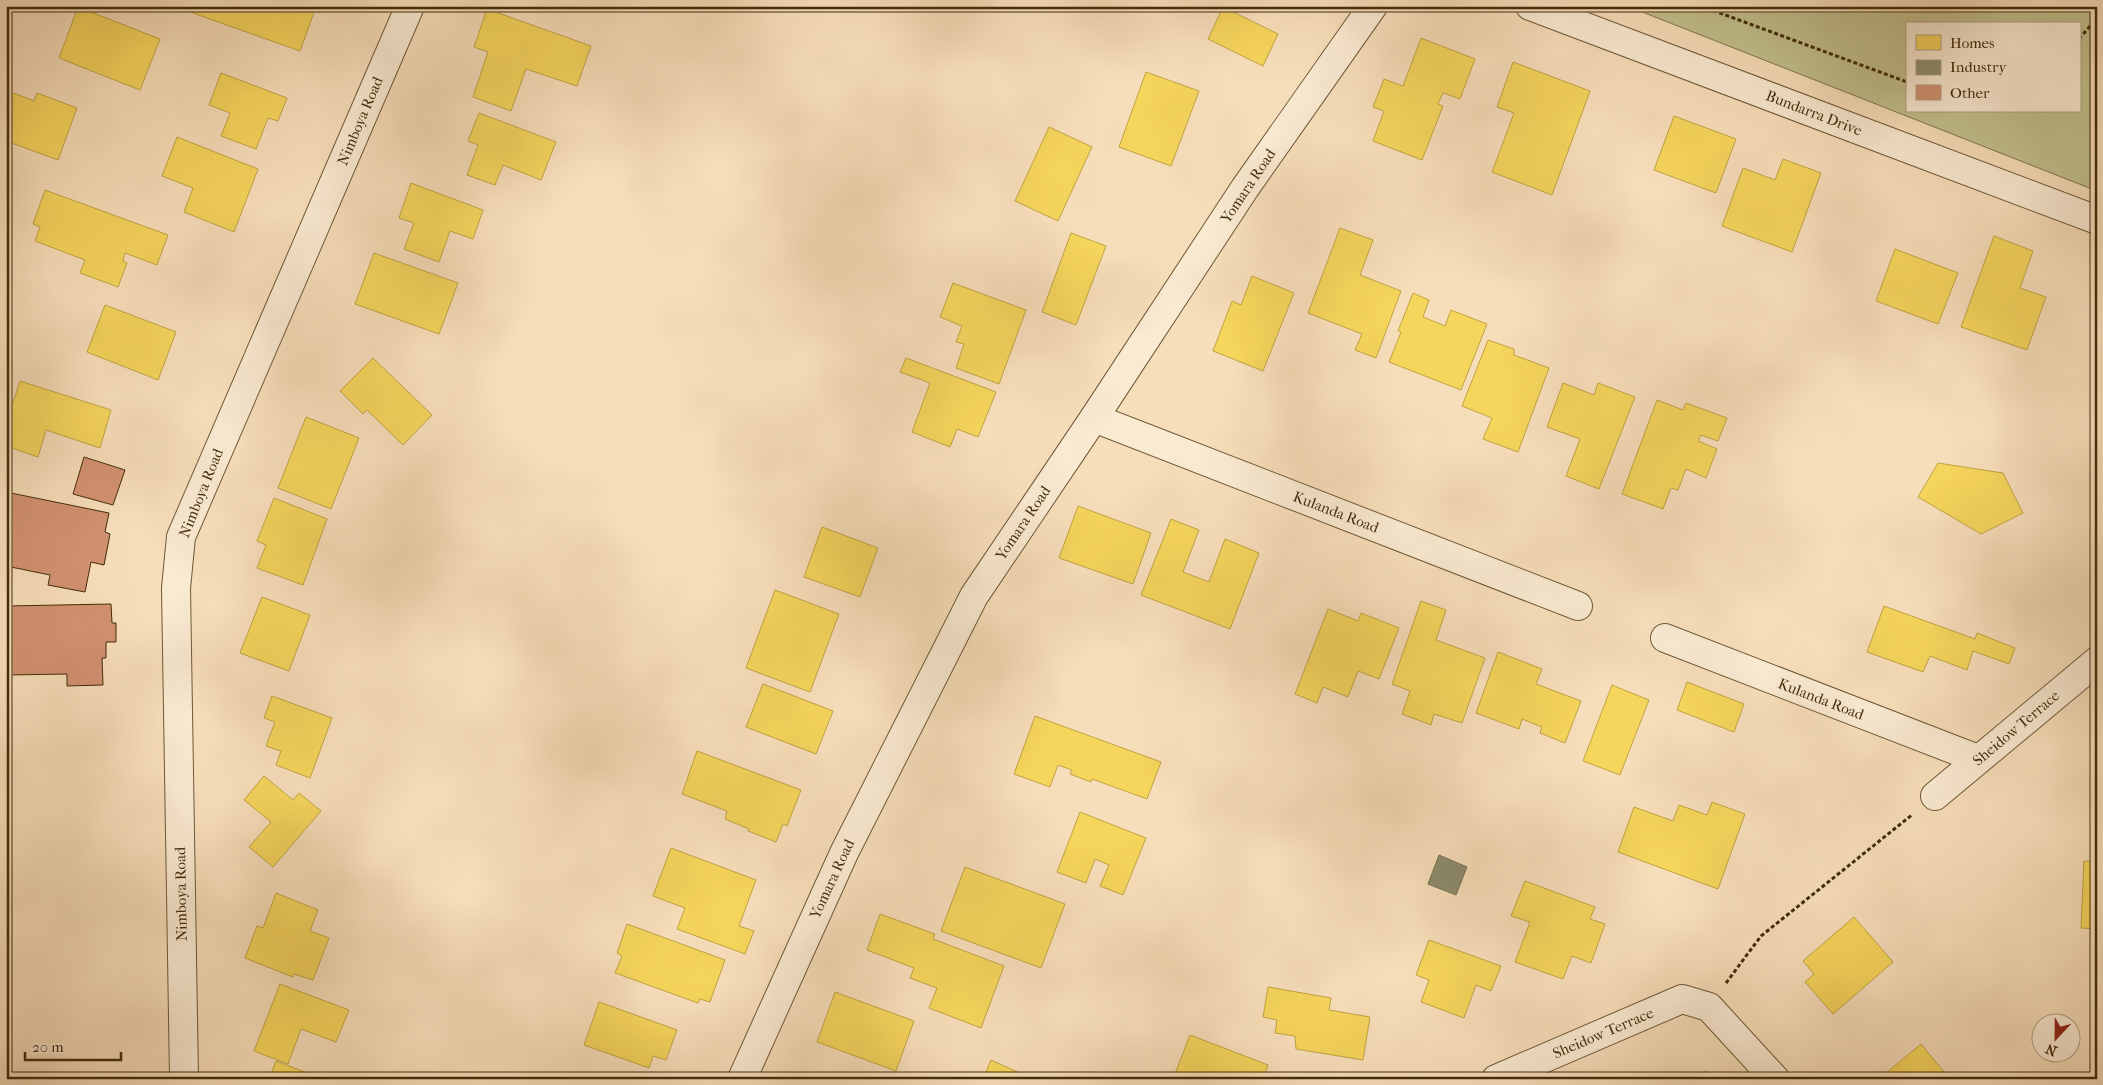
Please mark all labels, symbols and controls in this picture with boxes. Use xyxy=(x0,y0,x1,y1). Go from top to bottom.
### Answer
legend xyxy=(1906,22,2080,112)
text: Homes xyxy=(1950,34,1995,52)
text: Industry xyxy=(1950,58,2007,76)
street label: Nimboya Road xyxy=(333,73,387,168)
text: Other xyxy=(1950,84,1990,102)
street label: Bundarra Drive xyxy=(1763,86,1865,140)
street label: Yomara Road xyxy=(1216,145,1280,227)
street label: Nimboya Road xyxy=(175,445,227,540)
street label: Yomara Road xyxy=(991,482,1055,564)
street label: Kulanda Road xyxy=(1291,487,1382,537)
street label: Kulanda Road xyxy=(1776,674,1867,724)
street label: Sheidow Terrace xyxy=(1969,686,2063,770)
street label: Yomara Road xyxy=(805,836,859,923)
street label: Nimboya Road xyxy=(171,846,191,941)
street label: Sheidow Terrace xyxy=(1550,1003,1657,1062)
north arrow xyxy=(2030,1012,2080,1062)
scale bar xyxy=(25,1030,121,1062)
text: 20 m xyxy=(32,1038,64,1056)
text: N xyxy=(2043,1040,2059,1059)

